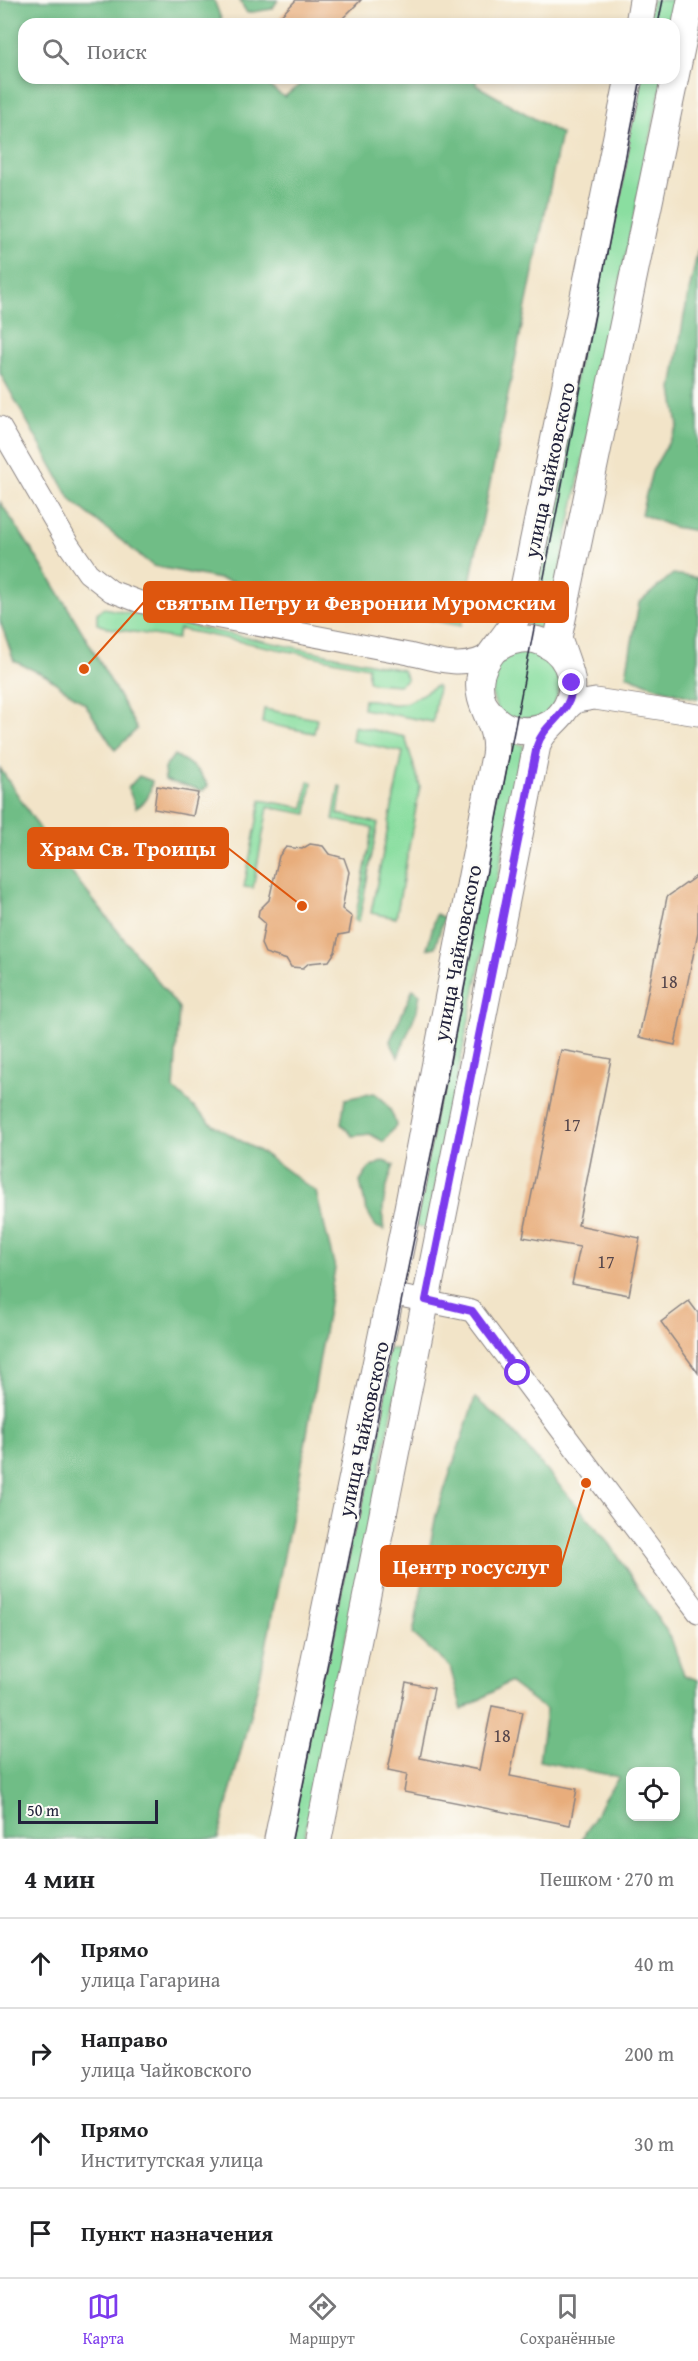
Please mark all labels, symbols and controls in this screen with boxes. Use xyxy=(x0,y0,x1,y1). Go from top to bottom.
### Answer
search box xyxy=(18,18,680,84)
icon: search xyxy=(39,35,72,68)
text: Поиск xyxy=(87,35,147,67)
street label: улица Чайковского xyxy=(515,379,583,562)
callout: святым Петру и Февронии Муромским xyxy=(144,582,568,622)
text: святым Петру и Февронии Муромским xyxy=(156,586,556,618)
route end xyxy=(558,669,584,695)
callout: Храм Св. Троицы xyxy=(28,828,228,868)
text: Храм Св. Троицы xyxy=(40,832,216,864)
street label: улица Чайковского xyxy=(424,862,489,1045)
house number: 18 xyxy=(660,968,678,995)
house number: 17 xyxy=(563,1111,581,1138)
house number: 17 xyxy=(597,1248,615,1275)
street label: улица Чайковского xyxy=(329,1338,397,1521)
route start xyxy=(504,1359,530,1385)
callout: Центр госуслуг xyxy=(381,1546,561,1586)
text: Центр госуслуг xyxy=(393,1550,549,1582)
house number: 18 xyxy=(493,1722,511,1749)
map controls xyxy=(626,1767,680,1821)
button: locate xyxy=(626,1767,680,1821)
scale bar xyxy=(18,1797,158,1824)
text: 50 m xyxy=(27,1798,59,1822)
text: 4 мин xyxy=(24,1859,95,1898)
text: Пешком · 270 m xyxy=(540,1864,674,1893)
text: Прямо xyxy=(81,1933,148,1965)
icon: ahead xyxy=(24,1947,57,1980)
text: 40 m xyxy=(634,1949,674,1978)
text: улица Гагарина xyxy=(81,1965,220,1994)
text: Направо xyxy=(81,2023,168,2055)
icon: right xyxy=(24,2037,57,2070)
text: 200 m xyxy=(624,2039,674,2068)
text: улица Чайковского xyxy=(81,2055,252,2084)
text: Прямо xyxy=(81,2113,148,2145)
icon: ahead xyxy=(24,2127,57,2160)
text: 30 m xyxy=(634,2129,674,2158)
text: Институтская улица xyxy=(81,2145,263,2174)
icon: arrive xyxy=(24,2217,57,2250)
text: Пункт назначения xyxy=(81,2217,273,2249)
tab: Карта xyxy=(83,2290,124,2350)
tab: Маршрут xyxy=(289,2290,355,2350)
tab: Сохранённые xyxy=(520,2290,615,2350)

